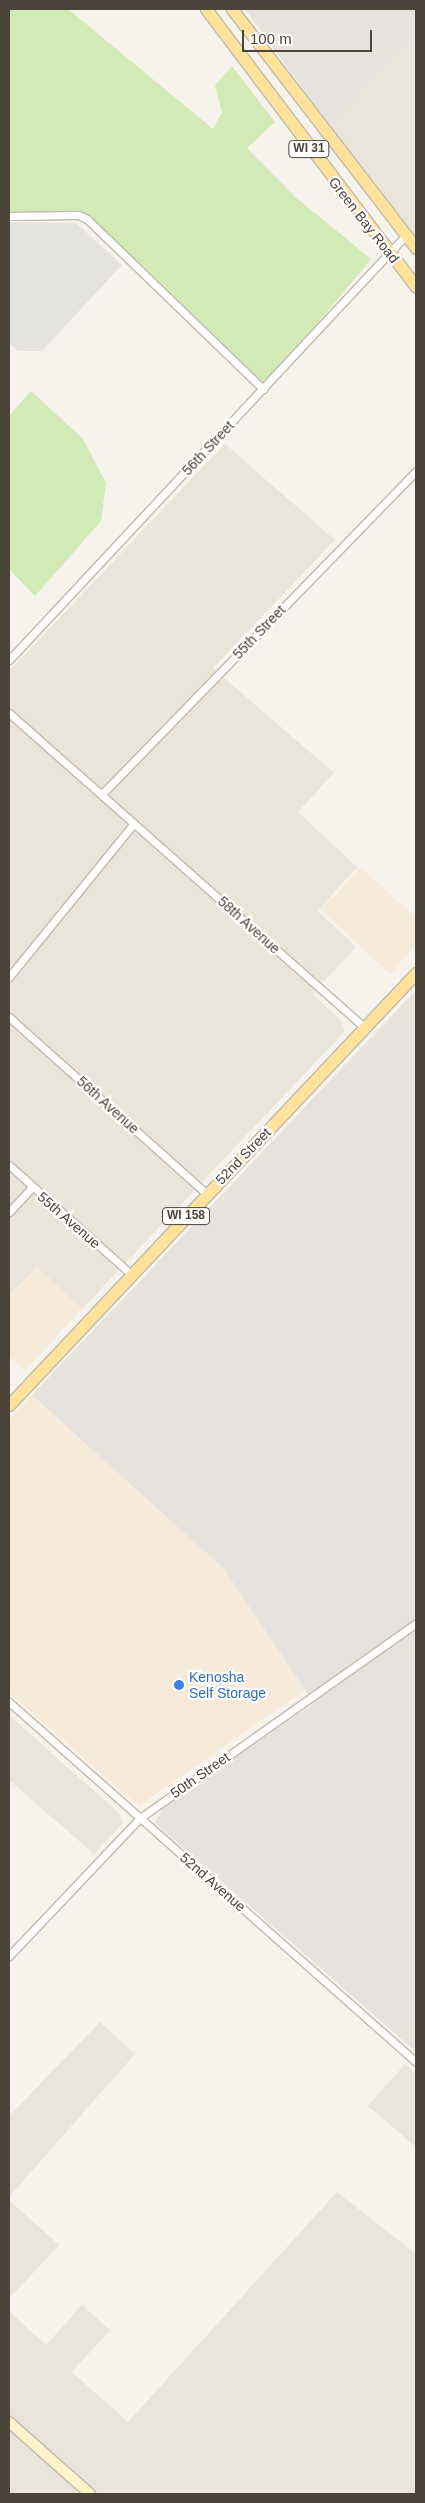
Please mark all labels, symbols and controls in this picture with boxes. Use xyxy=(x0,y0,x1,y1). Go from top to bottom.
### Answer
scale bar xyxy=(245,20,375,52)
text: 100 m xyxy=(250,30,292,47)
road number: WI 31 xyxy=(288,140,330,158)
street label: Green Bay Road xyxy=(325,174,403,266)
street label: 56th Street xyxy=(179,417,237,479)
street label: 55th Street xyxy=(229,602,289,662)
street label: 58th Avenue xyxy=(214,893,284,957)
street label: 56th Avenue xyxy=(73,1073,143,1137)
street label: 52nd Street xyxy=(212,1124,274,1188)
street label: 55th Avenue xyxy=(34,1188,104,1252)
road number: WI 158 xyxy=(161,1206,211,1226)
place label: Kenosha Self Storage xyxy=(189,1669,266,1701)
marker: Kenosha Self Storage xyxy=(173,1679,185,1691)
street label: 50th Street xyxy=(167,1748,233,1802)
street label: 52nd Avenue xyxy=(176,1849,250,1915)

